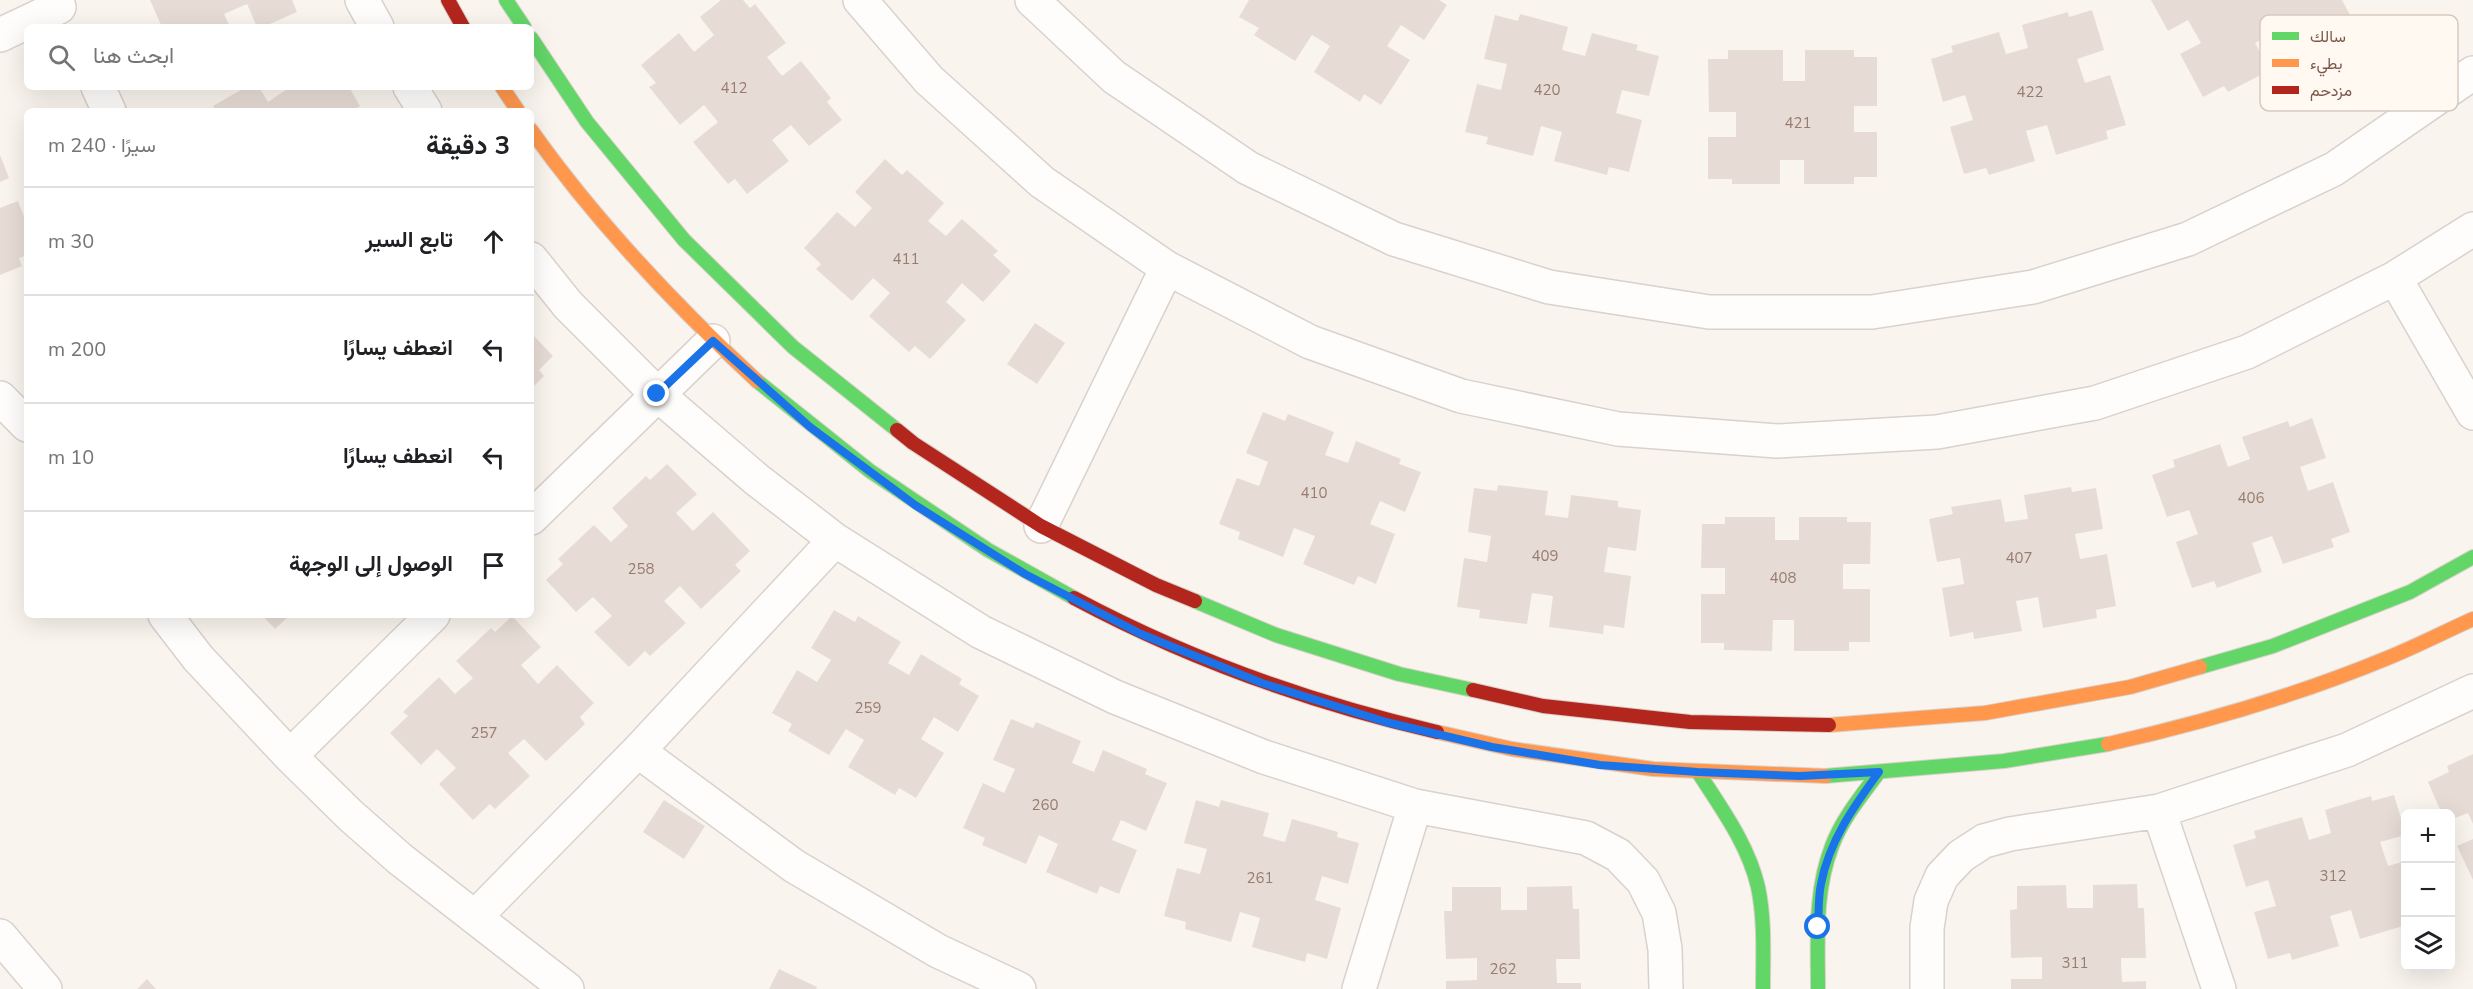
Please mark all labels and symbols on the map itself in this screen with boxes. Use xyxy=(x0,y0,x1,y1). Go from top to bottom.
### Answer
legend xyxy=(2260,15,2458,111)
text: سالك xyxy=(2310,26,2346,48)
text: بطيء xyxy=(2310,53,2342,77)
house number: 412 xyxy=(720,78,748,98)
house number: 420 xyxy=(1533,80,1561,100)
text: مزدحم xyxy=(2310,80,2352,102)
house number: 422 xyxy=(2016,82,2044,102)
house number: 421 xyxy=(1784,113,1812,133)
house number: 411 xyxy=(892,249,920,269)
route end xyxy=(643,380,669,406)
house number: 410 xyxy=(1300,483,1328,503)
house number: 406 xyxy=(2237,488,2265,508)
house number: 409 xyxy=(1531,546,1559,566)
house number: 407 xyxy=(2005,548,2033,568)
house number: 258 xyxy=(627,559,655,579)
house number: 408 xyxy=(1769,568,1797,588)
house number: 259 xyxy=(854,698,882,718)
house number: 257 xyxy=(470,723,498,743)
house number: 260 xyxy=(1031,795,1059,815)
house number: 312 xyxy=(2319,866,2347,886)
house number: 261 xyxy=(1246,868,1274,888)
route start xyxy=(1804,913,1830,939)
house number: 311 xyxy=(2061,953,2089,973)
house number: 262 xyxy=(1489,959,1517,979)

